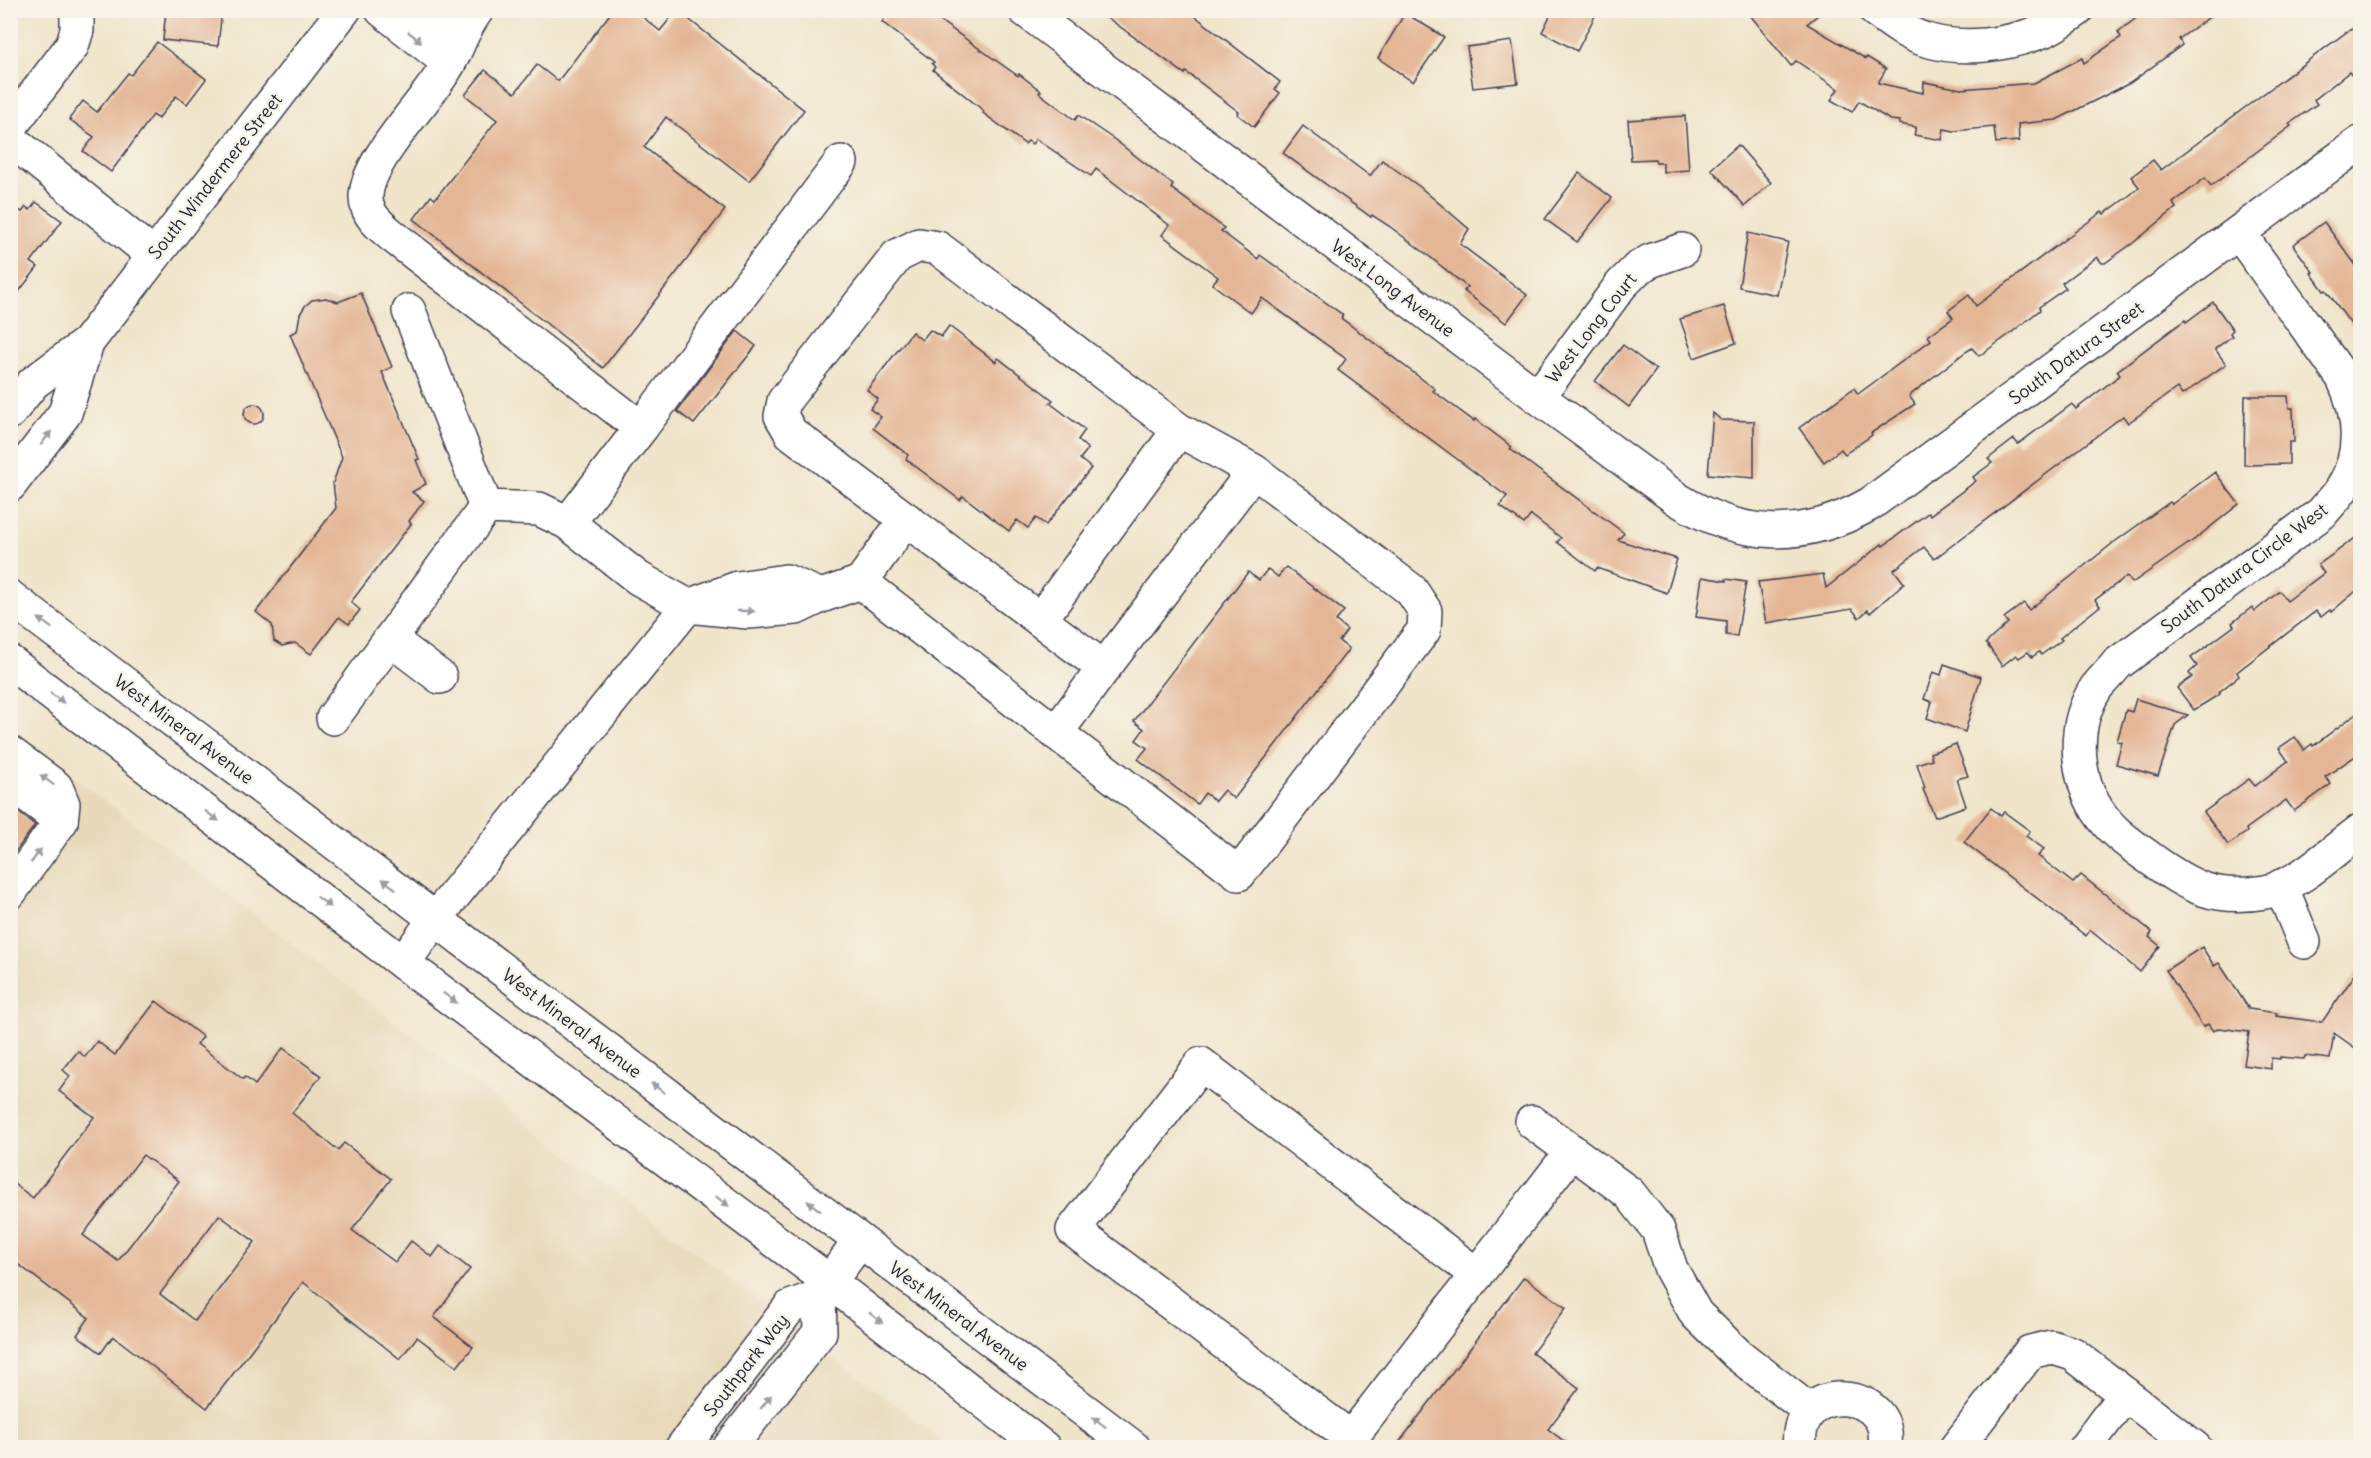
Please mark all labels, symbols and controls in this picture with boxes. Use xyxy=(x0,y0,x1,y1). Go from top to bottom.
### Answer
one-way arrow xyxy=(408,30,423,42)
street label: South Windermere Street xyxy=(143,89,287,263)
street label: West Long Avenue xyxy=(1327,234,1459,342)
street label: West Long Court xyxy=(1541,268,1641,388)
street label: South Datura Street xyxy=(2004,296,2148,410)
one-way arrow xyxy=(39,430,52,446)
street label: South Datura Circle West xyxy=(2156,498,2332,638)
one-way arrow xyxy=(736,607,755,616)
one-way arrow xyxy=(37,618,52,630)
street label: West Mineral Avenue xyxy=(110,669,258,789)
one-way arrow xyxy=(49,692,65,704)
one-way arrow xyxy=(40,775,55,787)
one-way arrow xyxy=(204,810,219,822)
one-way arrow xyxy=(30,849,42,865)
one-way arrow xyxy=(381,878,397,890)
one-way arrow xyxy=(316,896,332,909)
street label: West Mineral Avenue xyxy=(498,963,646,1083)
one-way arrow xyxy=(442,992,458,1004)
one-way arrow xyxy=(651,1082,667,1094)
one-way arrow xyxy=(714,1194,729,1206)
one-way arrow xyxy=(806,1200,821,1212)
street label: West Mineral Avenue xyxy=(885,1256,1033,1376)
street label: Southpark Way xyxy=(699,1309,793,1421)
one-way arrow xyxy=(869,1311,884,1323)
one-way arrow xyxy=(759,1394,771,1409)
one-way arrow xyxy=(1092,1416,1107,1428)

